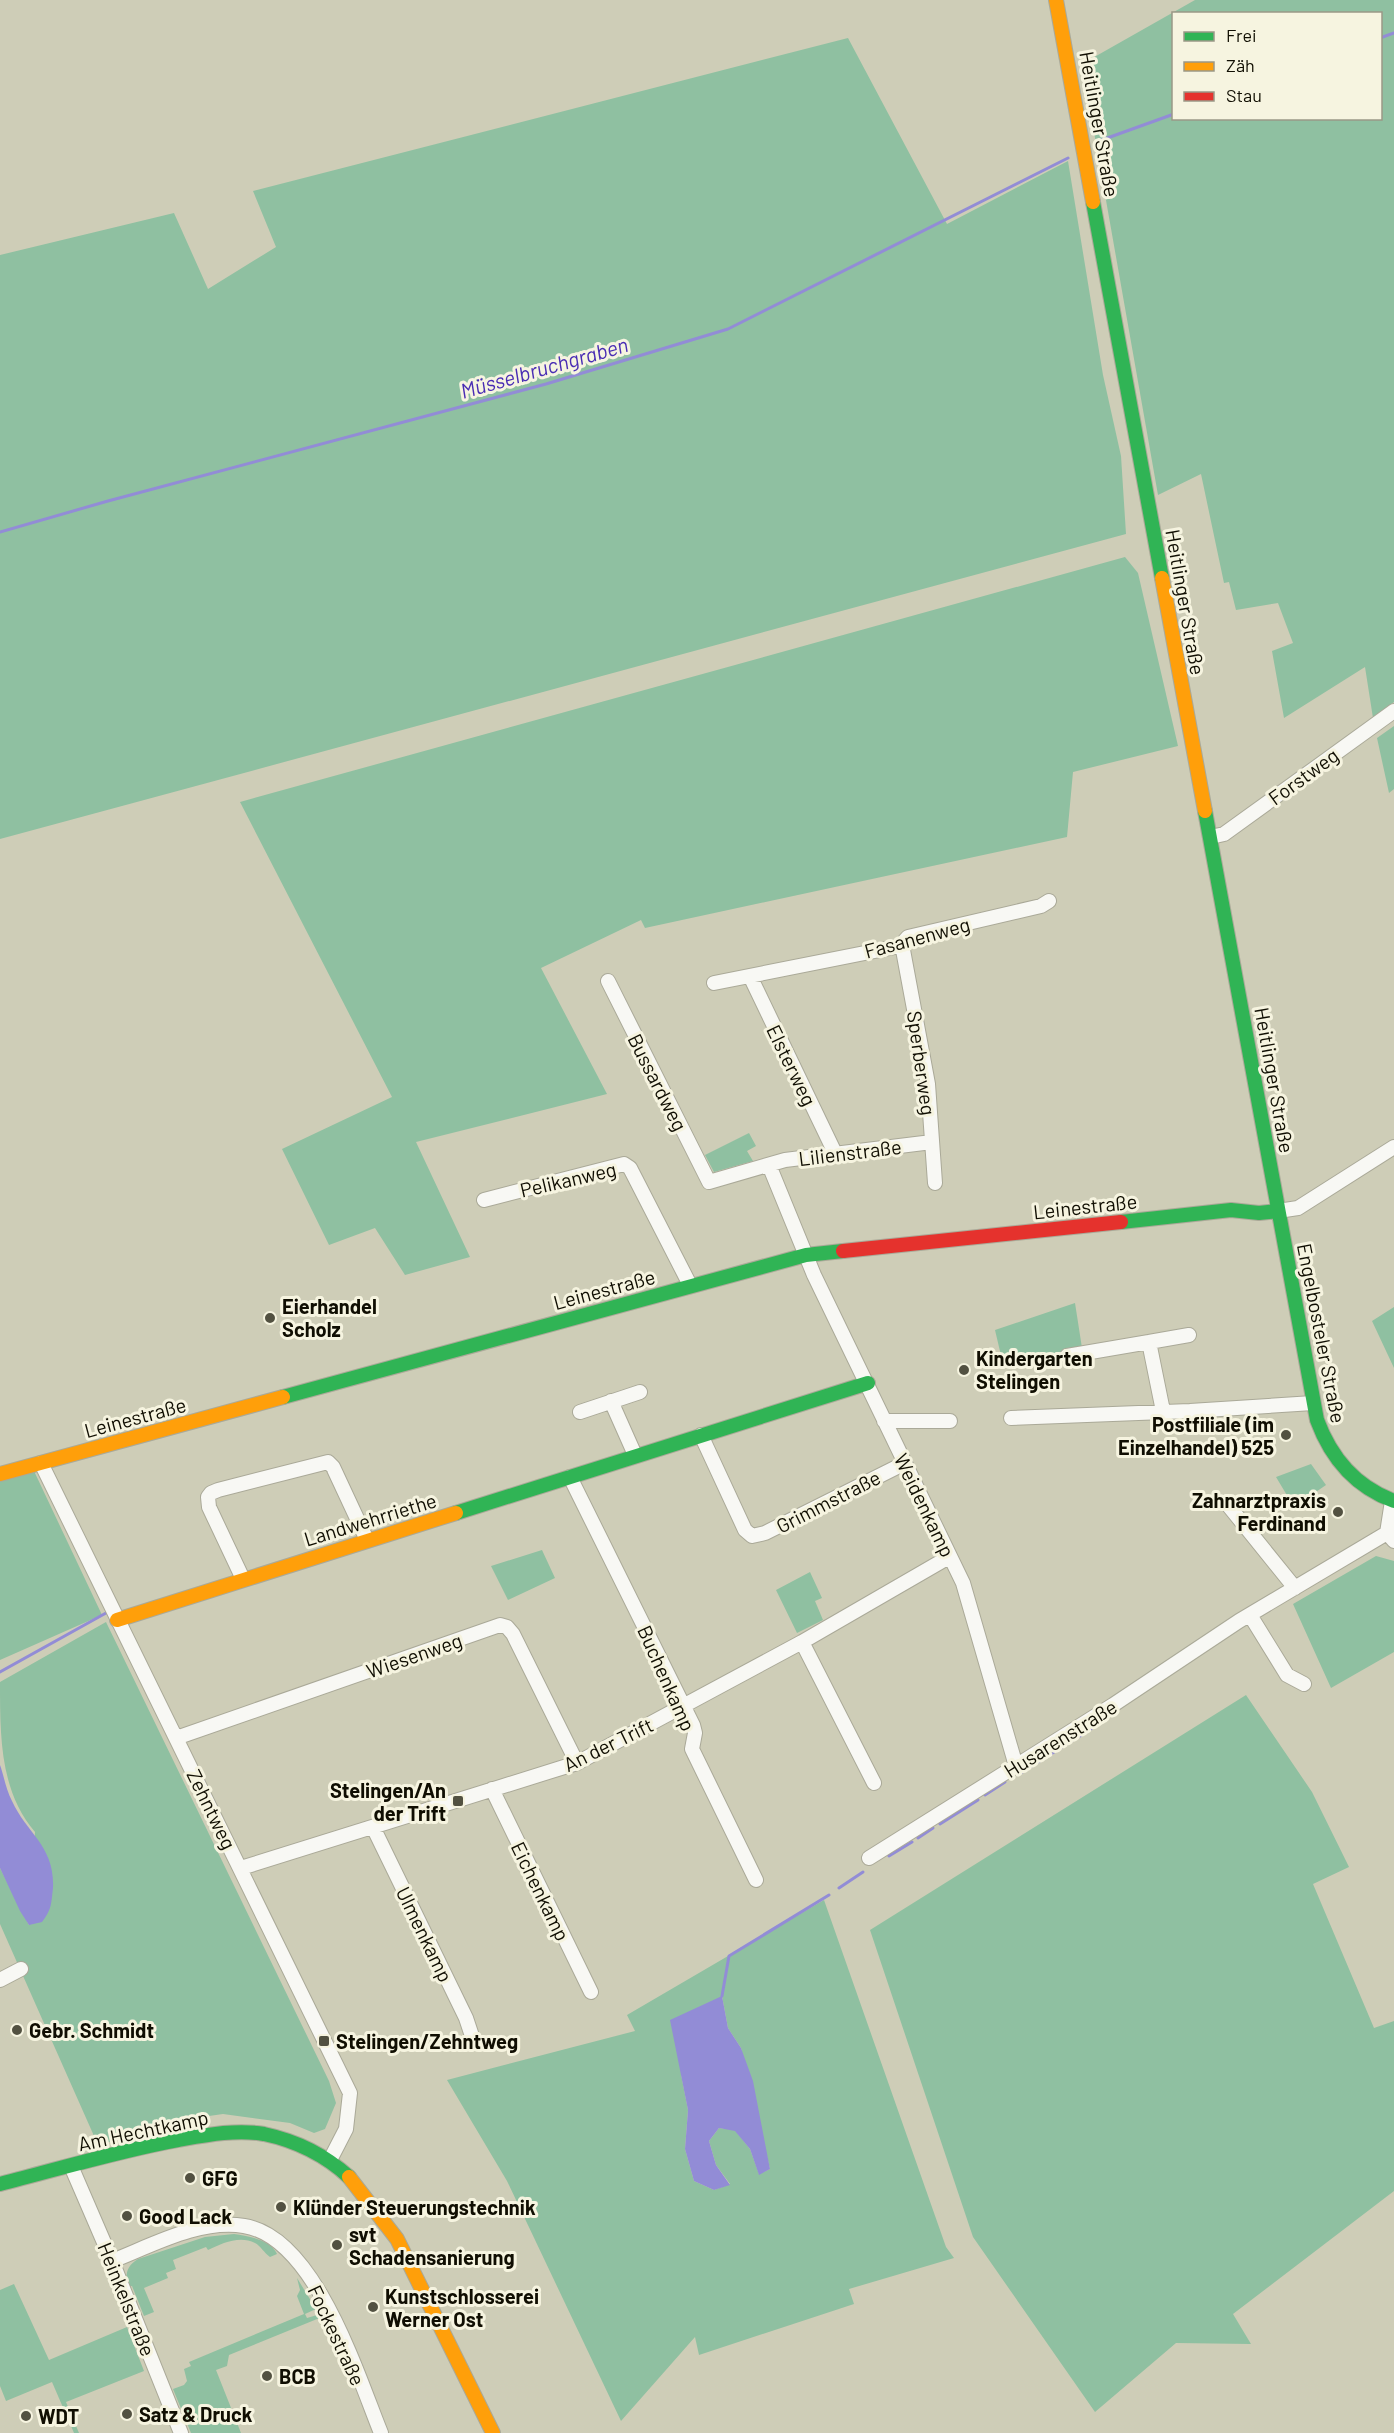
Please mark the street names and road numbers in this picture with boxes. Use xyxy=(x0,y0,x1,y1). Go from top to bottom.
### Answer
street label: Heitlinger Straße xyxy=(1075,49,1125,199)
street label: Heitlinger Straße xyxy=(1161,527,1211,677)
street label: Forstweg xyxy=(1263,742,1343,810)
street label: Fasanenweg xyxy=(862,911,972,963)
street label: Heitlinger Straße xyxy=(1250,1005,1300,1155)
street label: Sperberweg xyxy=(903,1009,941,1117)
street label: Elsterweg xyxy=(762,1021,822,1109)
street label: Bussardweg xyxy=(623,1029,693,1135)
street label: Lilienstraße xyxy=(797,1134,903,1170)
street label: Pelikanweg xyxy=(518,1156,618,1202)
street label: Leinestraße xyxy=(1032,1189,1138,1223)
street label: Engelbosteler Straße xyxy=(1293,1241,1351,1425)
street label: Leinestraße xyxy=(550,1264,658,1314)
street label: Leinestraße xyxy=(81,1392,189,1442)
street label: Weidenkamp xyxy=(890,1449,960,1561)
street label: Grimmstraße xyxy=(772,1464,884,1538)
street label: Landwehrriethe xyxy=(301,1487,439,1551)
street label: Buchenkamp xyxy=(633,1621,701,1735)
street label: Wiesenweg xyxy=(363,1627,465,1683)
street label: Husarenstraße xyxy=(999,1694,1121,1782)
street label: An der Trift xyxy=(559,1712,657,1776)
street label: Zehntweg xyxy=(182,1765,242,1853)
street label: Eichenkamp xyxy=(507,1838,575,1944)
street label: Ulmenkamp xyxy=(392,1882,458,1986)
street label: Am Hechtkamp xyxy=(76,2104,210,2156)
street label: Heinkelstraße xyxy=(93,2239,161,2359)
street label: Fockestraße xyxy=(303,2281,371,2389)

